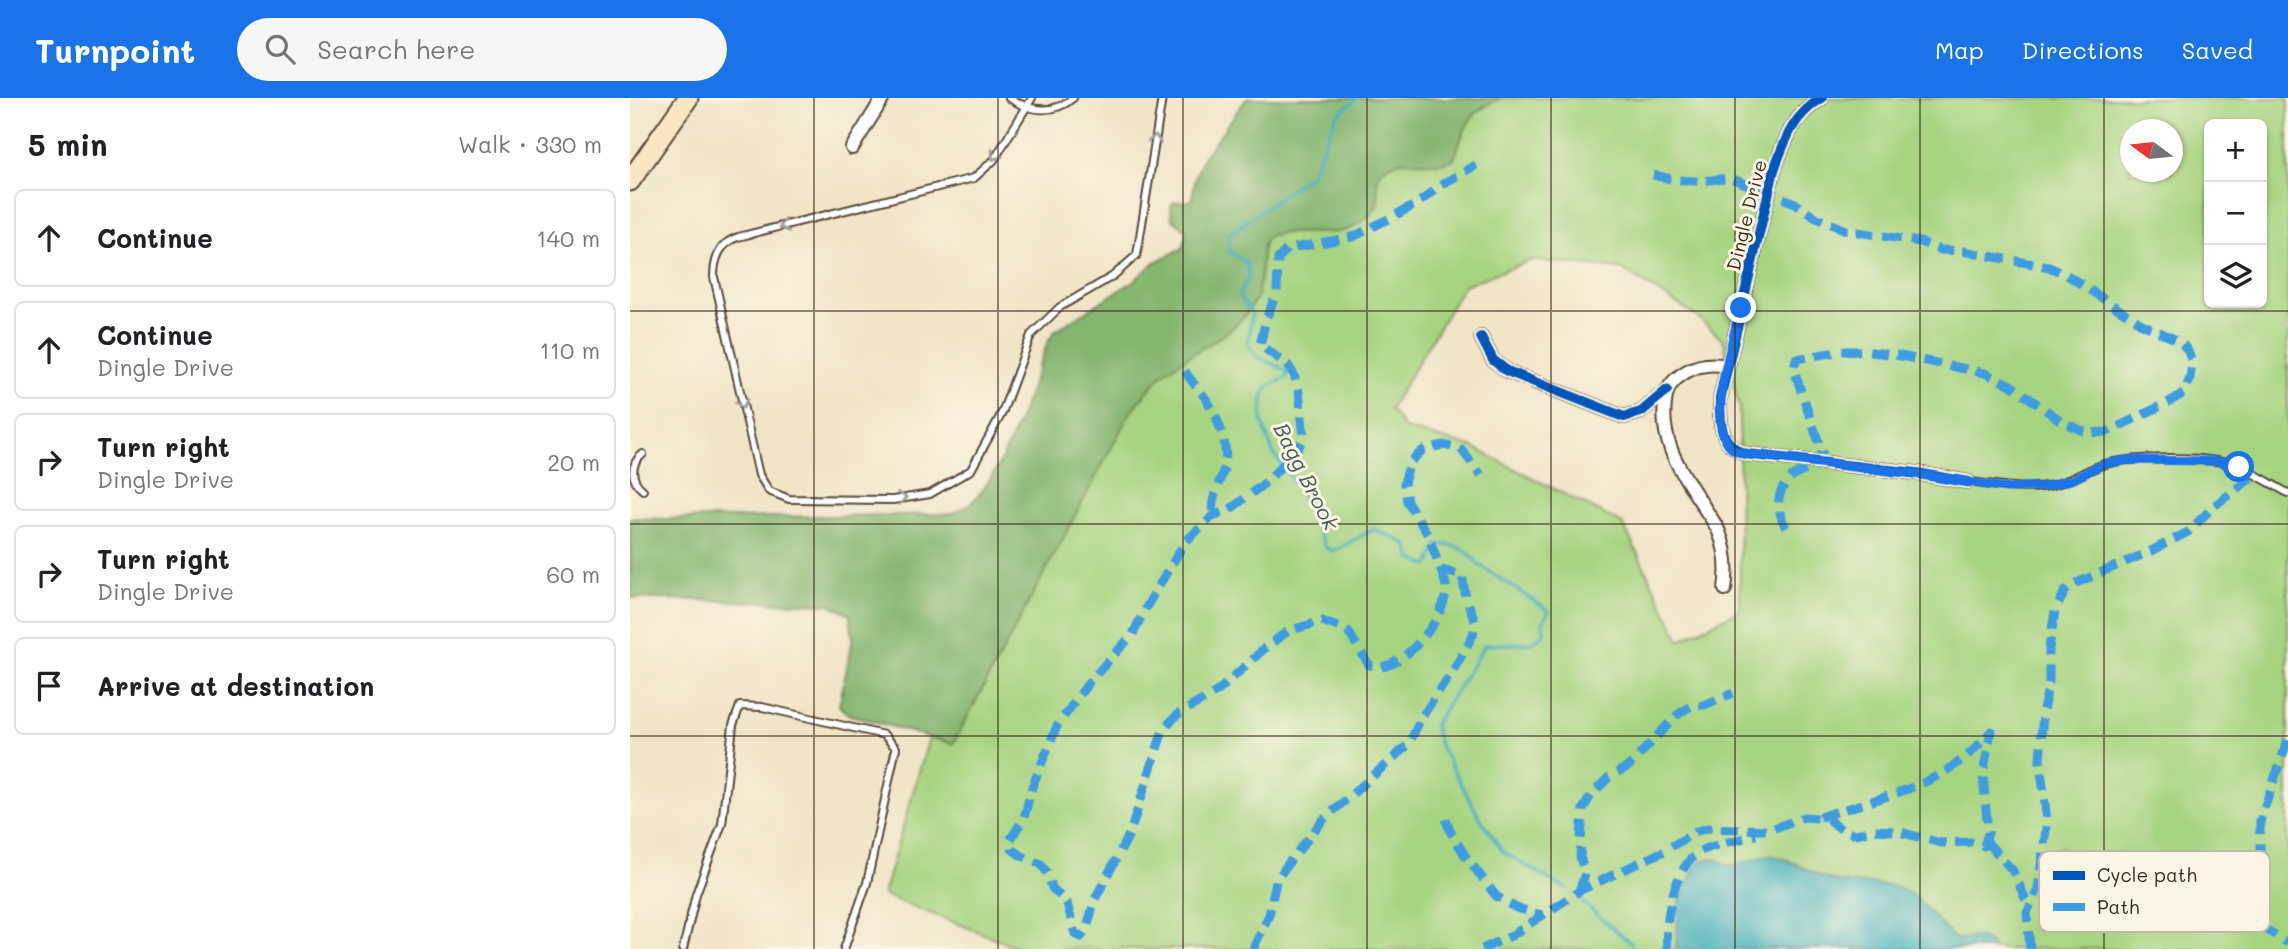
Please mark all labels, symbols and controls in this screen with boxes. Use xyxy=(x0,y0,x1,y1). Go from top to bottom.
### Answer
search box xyxy=(237,18,727,81)
text: Turnpoint xyxy=(35,28,195,71)
icon: search xyxy=(261,30,299,68)
text: Search here xyxy=(317,32,475,66)
text: Map xyxy=(1935,34,1984,65)
text: Directions xyxy=(2022,34,2144,65)
text: Saved xyxy=(2182,34,2253,65)
north arrow xyxy=(2120,119,2183,182)
map controls xyxy=(2204,119,2267,308)
button: + xyxy=(2204,119,2267,182)
text: 5 min xyxy=(28,124,108,164)
text: Walk · 330 m xyxy=(458,129,602,159)
one-way arrow xyxy=(1147,133,1162,144)
one-way arrow xyxy=(991,148,1003,161)
street label: Dingle Drive xyxy=(1720,157,1772,273)
button: − xyxy=(2204,182,2267,245)
one-way arrow xyxy=(778,218,790,232)
icon: ahead xyxy=(30,219,68,257)
text: Continue xyxy=(97,221,213,255)
text: 140 m xyxy=(536,223,600,253)
button: layers xyxy=(2204,245,2267,308)
route end xyxy=(1725,292,1756,323)
text: Continue xyxy=(97,318,213,352)
icon: ahead xyxy=(30,331,68,369)
text: 110 m xyxy=(540,335,600,365)
text: Dingle Drive xyxy=(97,352,234,382)
one-way arrow xyxy=(734,398,748,410)
water label: Bagg Brook xyxy=(1268,418,1346,535)
text: Turn right xyxy=(97,430,230,464)
icon: right xyxy=(30,443,68,481)
text: 20 m xyxy=(547,447,600,477)
route start xyxy=(2223,451,2254,482)
text: Dingle Drive xyxy=(97,464,234,494)
one-way arrow xyxy=(896,491,908,506)
text: Turn right xyxy=(97,542,230,576)
icon: right xyxy=(30,555,68,593)
text: 60 m xyxy=(546,559,600,589)
text: Dingle Drive xyxy=(97,576,234,606)
icon: arrive xyxy=(30,667,68,705)
text: Arrive at destination xyxy=(97,669,374,703)
legend xyxy=(2039,851,2270,932)
text: Cycle path xyxy=(2097,862,2197,887)
text: Path xyxy=(2097,894,2140,919)

